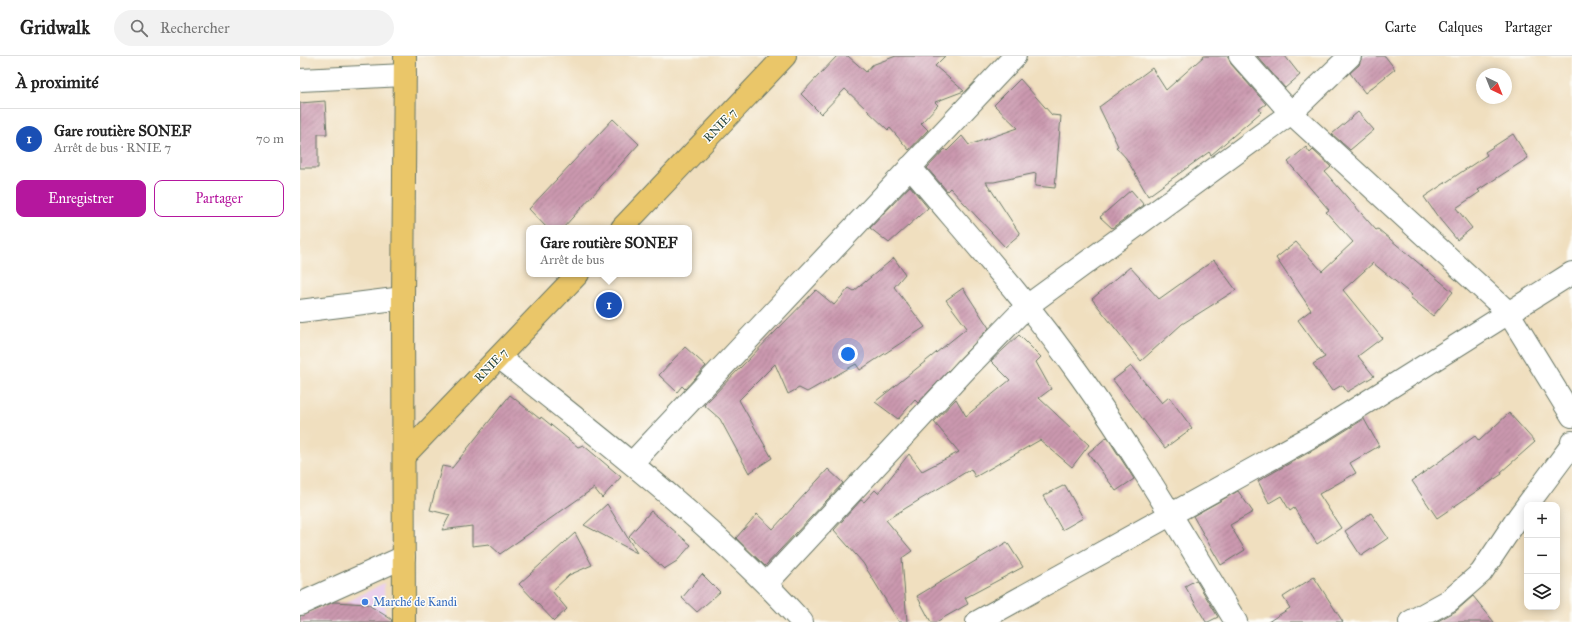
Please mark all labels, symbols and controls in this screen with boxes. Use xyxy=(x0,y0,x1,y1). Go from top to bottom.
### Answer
search box xyxy=(114,10,394,46)
text: Gridwalk xyxy=(20,16,90,39)
icon: search xyxy=(128,17,150,39)
text: Rechercher xyxy=(160,19,230,37)
text: Carte xyxy=(1385,19,1416,36)
text: Calques xyxy=(1438,19,1483,36)
text: Partager xyxy=(1505,19,1552,36)
north arrow xyxy=(1476,68,1512,104)
text: À proximité xyxy=(16,72,99,93)
street label: RNIE 7 xyxy=(701,105,739,145)
text: Gare routière SONEF xyxy=(54,122,191,140)
text: 1 xyxy=(26,131,32,147)
text: 70 m xyxy=(256,131,284,147)
text: Arrêt de bus · RNIE 7 xyxy=(54,140,171,156)
button: Enregistrer xyxy=(16,180,146,217)
button: Partager xyxy=(154,180,284,217)
popup xyxy=(526,225,692,277)
text: Gare routière SONEF xyxy=(540,234,678,252)
text: Arrêt de bus xyxy=(540,252,604,268)
pin: 1 xyxy=(596,290,622,320)
your location xyxy=(838,344,858,364)
street label: RNIE 7 xyxy=(472,345,510,385)
map controls xyxy=(1524,502,1560,610)
button: + xyxy=(1524,502,1560,538)
button: − xyxy=(1524,538,1560,574)
button: layers xyxy=(1524,574,1560,610)
place label: Marché de Kandi xyxy=(373,595,458,609)
marker: Marché de Kandi xyxy=(360,597,370,607)

